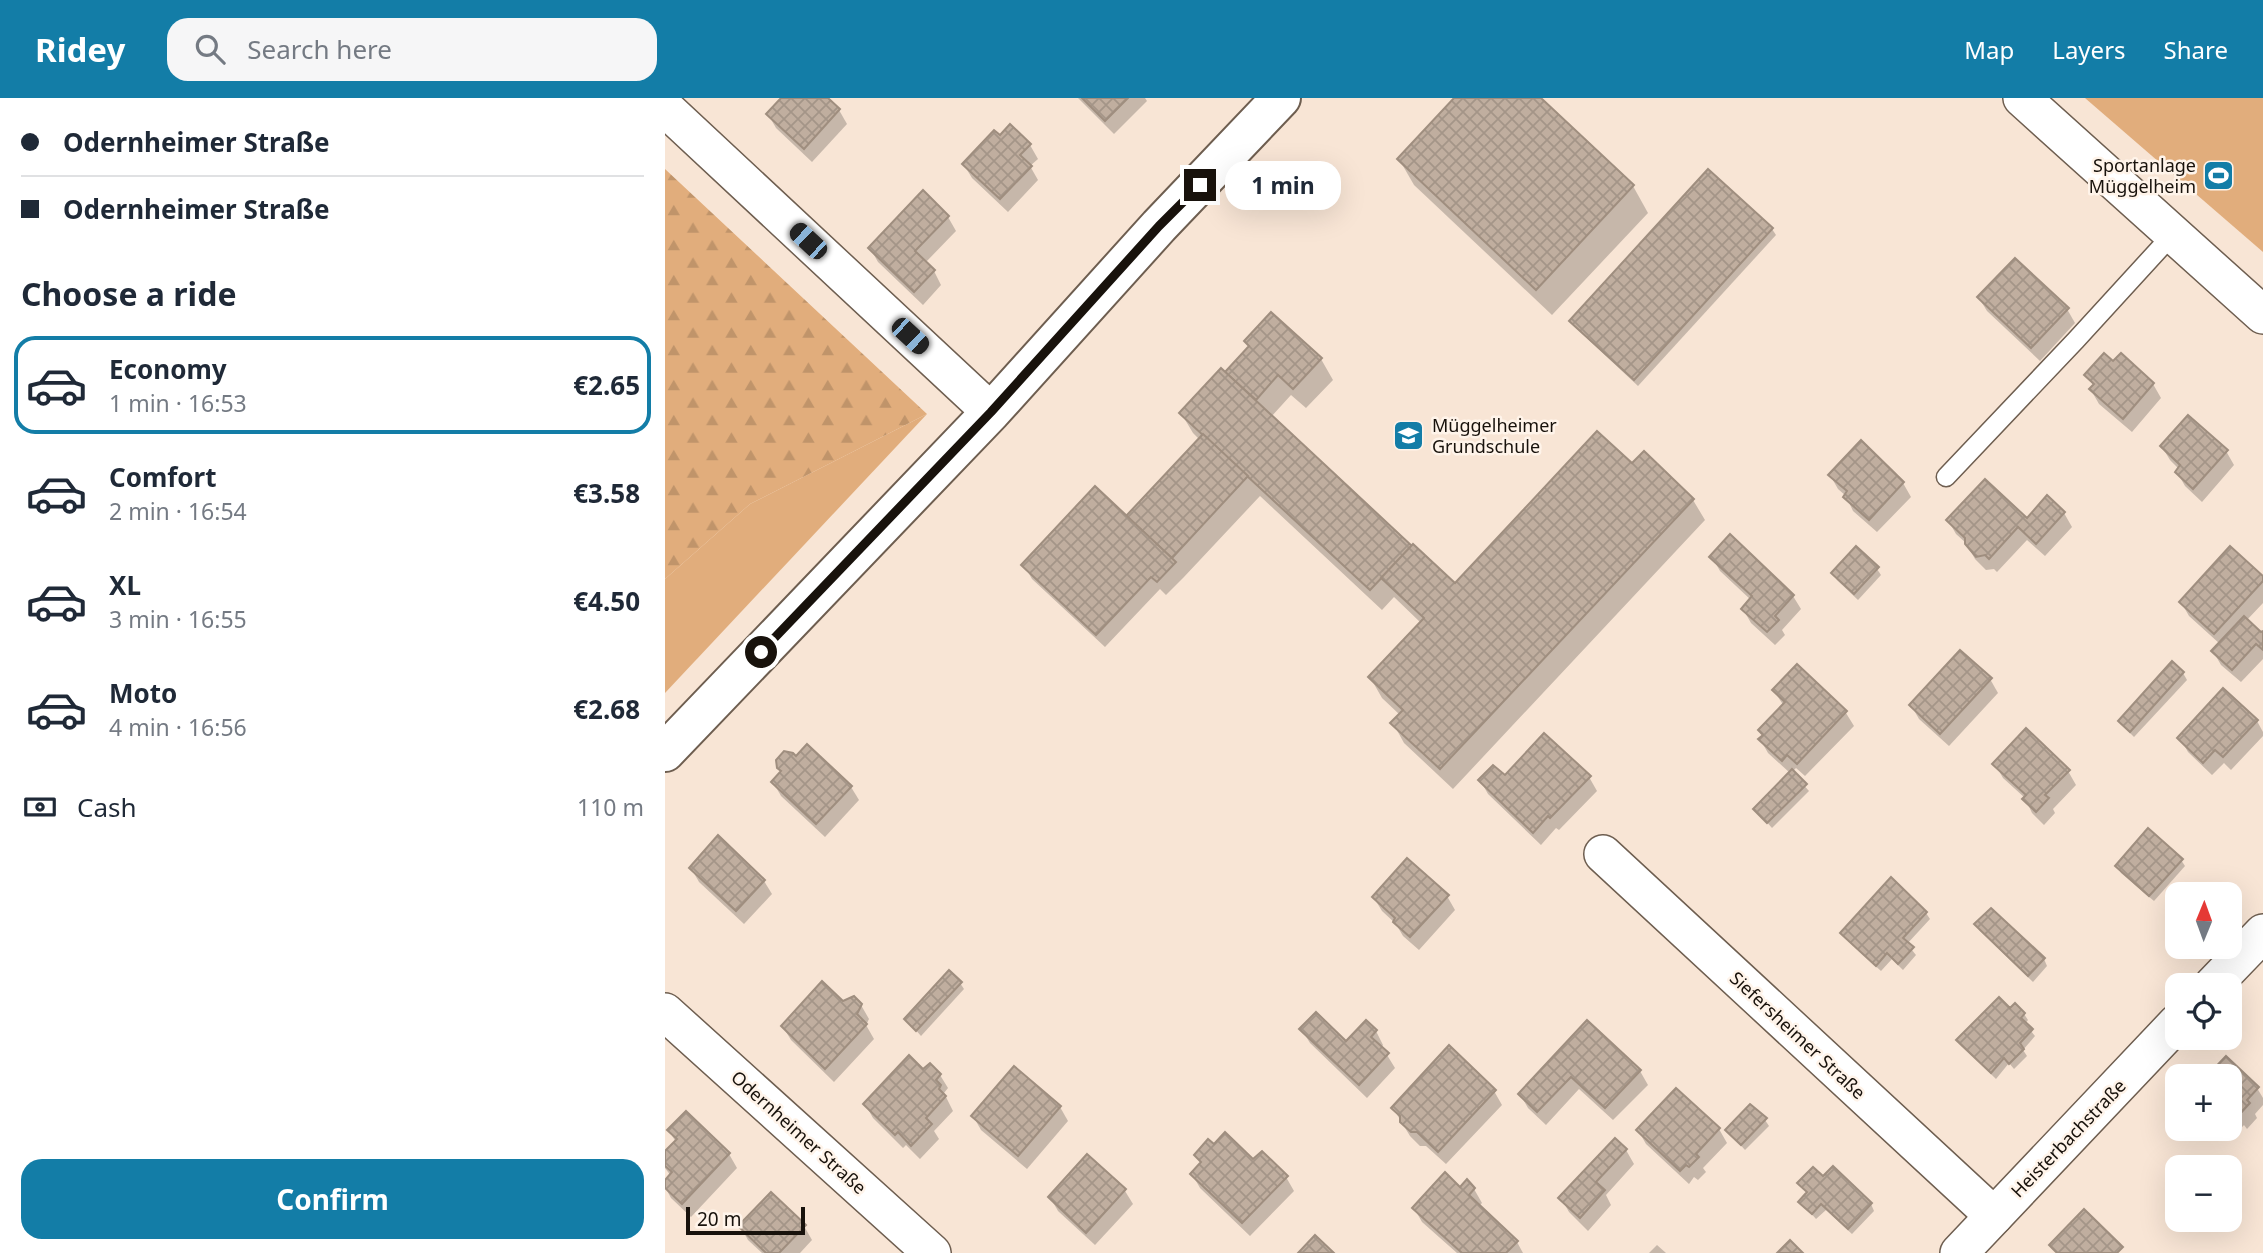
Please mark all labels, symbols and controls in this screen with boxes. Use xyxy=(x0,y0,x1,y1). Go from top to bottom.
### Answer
search box xyxy=(167,18,657,81)
text: Ridey xyxy=(35,27,125,72)
icon: search xyxy=(191,30,229,68)
text: Search here xyxy=(247,31,392,67)
text: Map xyxy=(1964,33,2014,66)
text: Layers xyxy=(2052,33,2126,66)
text: Share xyxy=(2164,33,2228,66)
text: Odernheimer Straße xyxy=(63,124,330,160)
place label: Sportanlage Müggelheim xyxy=(2089,153,2196,198)
sports icon: Sportanlage Müggelheim xyxy=(2202,158,2236,192)
callout: 1 min xyxy=(1225,160,1340,210)
route end xyxy=(1184,169,1216,201)
text: 1 min xyxy=(1251,169,1315,201)
text: Odernheimer Straße xyxy=(63,191,330,227)
car xyxy=(786,219,831,263)
text: Choose a ride xyxy=(21,272,237,315)
car xyxy=(888,314,933,358)
text: Economy xyxy=(109,351,227,387)
icon: car xyxy=(25,354,88,417)
text: €2.65 xyxy=(573,367,640,403)
text: 1 min · 16:53 xyxy=(109,387,247,419)
place label: Müggelheimer Grundschule xyxy=(1432,413,1557,458)
school or university icon: Müggelheimer Grundschule xyxy=(1392,418,1426,452)
text: Comfort xyxy=(109,459,217,495)
icon: car xyxy=(25,462,88,525)
text: €3.58 xyxy=(573,475,640,511)
text: 2 min · 16:54 xyxy=(109,495,247,527)
text: XL xyxy=(109,567,141,603)
icon: car xyxy=(25,570,88,633)
text: €4.50 xyxy=(573,583,640,619)
text: 3 min · 16:55 xyxy=(109,603,247,635)
route start xyxy=(745,636,777,668)
text: Moto xyxy=(109,675,177,711)
icon: car xyxy=(25,678,88,741)
text: €2.68 xyxy=(573,691,640,727)
text: 4 min · 16:56 xyxy=(109,711,247,743)
icon: cash xyxy=(21,788,59,826)
text: Cash xyxy=(77,789,137,825)
text: 110 m xyxy=(577,791,644,823)
north arrow xyxy=(2165,882,2242,959)
map controls xyxy=(2165,882,2242,1232)
street label: Siefersheimer Straße xyxy=(1725,966,1871,1104)
button: locate xyxy=(2165,973,2242,1050)
button: + xyxy=(2165,1064,2242,1141)
street label: Odernheimer Straße xyxy=(726,1065,872,1199)
street label: Heisterbachstraße xyxy=(2005,1074,2131,1202)
button: − xyxy=(2165,1155,2242,1232)
button: Confirm xyxy=(21,1159,644,1239)
scale bar xyxy=(686,1204,805,1236)
text: 20 m xyxy=(697,1206,741,1232)

